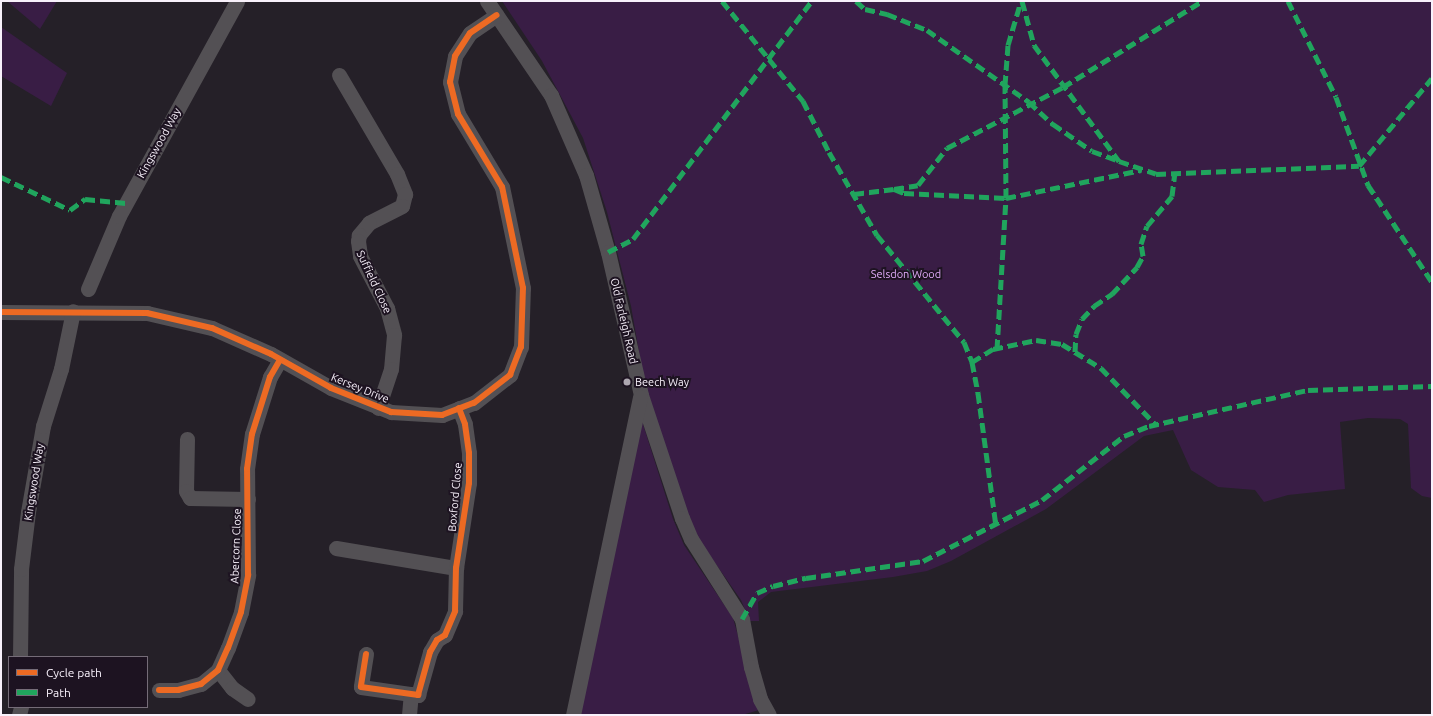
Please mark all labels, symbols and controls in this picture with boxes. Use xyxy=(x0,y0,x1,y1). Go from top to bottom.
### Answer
street label: Kingswood Way xyxy=(134,106,184,180)
street label: Suffield Close xyxy=(354,248,394,316)
park label: Selsdon Wood xyxy=(871,267,941,281)
street label: Old Farleigh Road xyxy=(608,277,640,365)
street label: Kersey Drive xyxy=(329,370,391,406)
place label: Beech Way xyxy=(635,375,689,389)
marker: Beech Way xyxy=(622,377,632,387)
street label: Kingswood Way xyxy=(21,442,47,522)
street label: Boxford Close xyxy=(445,462,465,532)
street label: Abercorn Close xyxy=(228,508,244,584)
legend xyxy=(8,656,148,708)
text: Cycle path xyxy=(46,666,102,679)
text: Path xyxy=(46,686,71,699)

